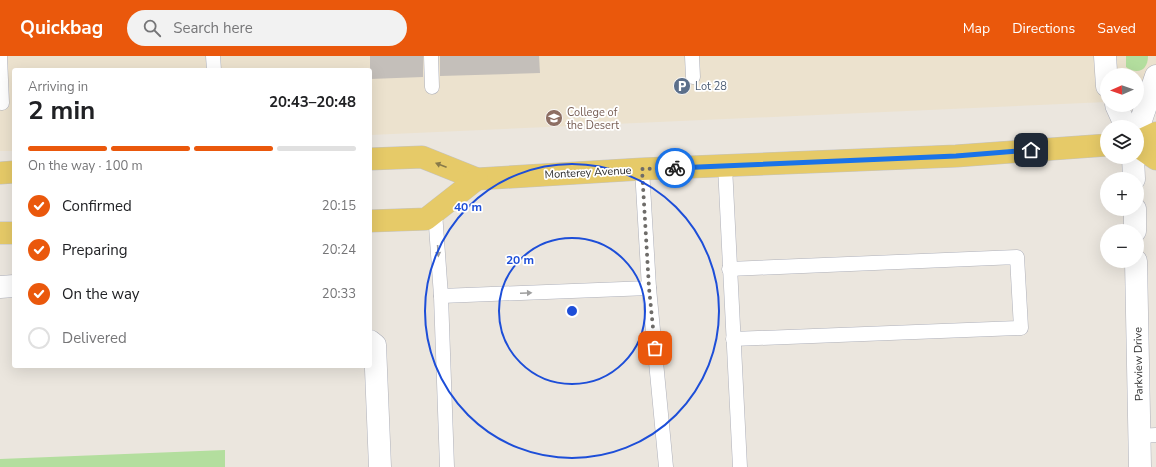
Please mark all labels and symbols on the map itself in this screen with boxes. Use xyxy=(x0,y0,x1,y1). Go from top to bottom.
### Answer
north arrow xyxy=(1100,68,1144,112)
parking icon: Lot 28 xyxy=(672,76,692,96)
place label: Lot 28 xyxy=(695,79,727,94)
place label: College of the Desert xyxy=(567,105,619,133)
school or university icon: College of the Desert xyxy=(544,108,564,128)
pin xyxy=(1014,133,1048,167)
courier xyxy=(655,148,695,188)
one-way arrow xyxy=(434,161,446,167)
street label: Monterey Avenue xyxy=(544,163,632,182)
text: 40 m xyxy=(454,199,482,215)
one-way arrow xyxy=(434,245,441,257)
text: 20 m xyxy=(506,252,534,268)
one-way arrow xyxy=(520,289,532,296)
centre of rings xyxy=(565,304,579,318)
street label: Parkview Drive xyxy=(1130,327,1147,401)
pin xyxy=(638,331,672,365)

